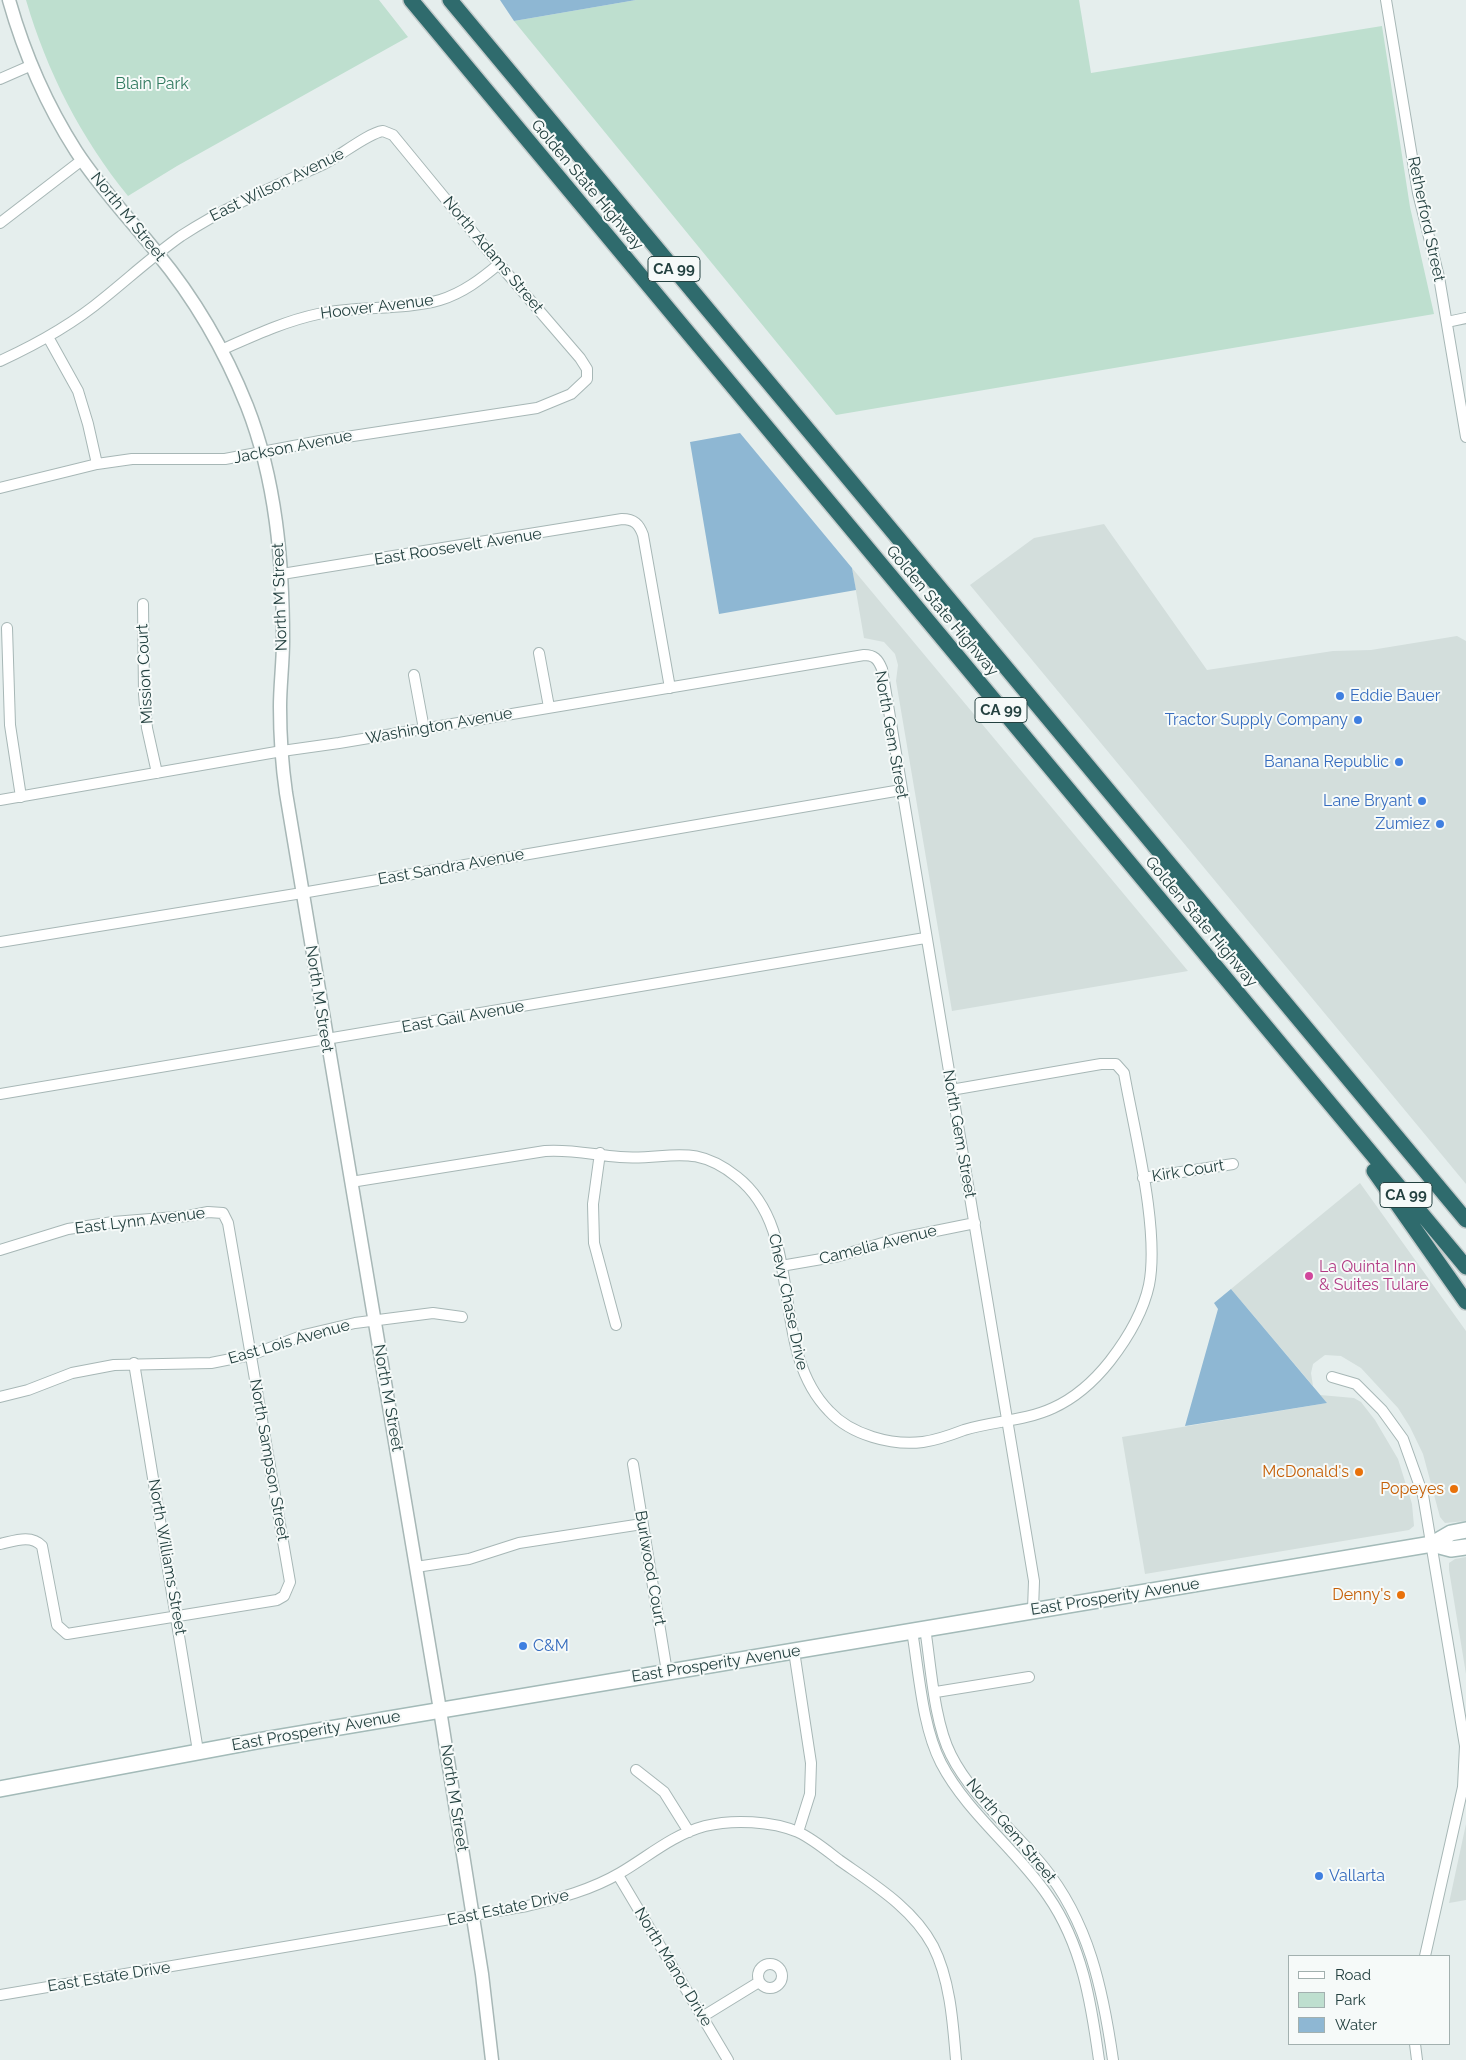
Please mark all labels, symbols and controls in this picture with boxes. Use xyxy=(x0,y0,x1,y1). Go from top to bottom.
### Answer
park label: Blain Park xyxy=(115,74,189,94)
street label: Golden State Highway xyxy=(527,116,647,254)
street label: East Wilson Avenue xyxy=(207,144,347,226)
street label: Retherford Street xyxy=(1403,155,1449,283)
street label: North M Street xyxy=(86,169,170,265)
street label: North Adams Street xyxy=(439,193,547,317)
road number: CA 99 xyxy=(648,256,700,282)
street label: Hoover Avenue xyxy=(319,291,435,323)
street label: Jackson Avenue xyxy=(232,426,354,468)
street label: East Roosevelt Avenue xyxy=(373,524,543,570)
street label: North M Street xyxy=(269,542,291,652)
street label: Golden State Highway xyxy=(882,542,1002,680)
street label: Mission Court xyxy=(133,623,157,725)
street label: North Gem Street xyxy=(870,669,912,801)
place label: Eddie Bauer xyxy=(1350,686,1440,706)
marker: Eddie Bauer xyxy=(1334,690,1346,702)
road number: CA 99 xyxy=(975,698,1027,722)
street label: Washington Avenue xyxy=(364,704,514,748)
place label: Tractor Supply Company xyxy=(1165,710,1348,730)
marker: Tractor Supply Company xyxy=(1352,714,1364,726)
place label: Banana Republic xyxy=(1264,752,1389,772)
marker: Banana Republic xyxy=(1393,756,1405,768)
place label: Lane Bryant xyxy=(1323,791,1412,811)
marker: Lane Bryant xyxy=(1416,795,1428,807)
place label: Zumiez xyxy=(1375,814,1430,834)
marker: Zumiez xyxy=(1434,818,1446,830)
street label: East Sandra Avenue xyxy=(377,845,525,889)
street label: Golden State Highway xyxy=(1141,853,1261,991)
street label: North M Street xyxy=(301,944,337,1054)
street label: East Gail Avenue xyxy=(400,997,526,1037)
street label: North Gem Street xyxy=(938,1068,980,1200)
street label: Kirk Court xyxy=(1150,1156,1226,1186)
road number: CA 99 xyxy=(1380,1182,1432,1208)
street label: East Lynn Avenue xyxy=(74,1203,206,1239)
street label: Camelia Avenue xyxy=(817,1221,939,1269)
street label: Chevy Chase Drive xyxy=(764,1232,812,1372)
place label: La Quinta Inn & Suites Tulare xyxy=(1319,1257,1429,1295)
marker: La Quinta Inn & Suites Tulare xyxy=(1303,1270,1315,1282)
street label: East Lois Avenue xyxy=(226,1315,352,1369)
street label: North M Street xyxy=(369,1343,407,1453)
street label: North Sampson Street xyxy=(245,1378,293,1542)
place label: McDonald's xyxy=(1262,1462,1349,1482)
marker: McDonald's xyxy=(1353,1466,1365,1478)
street label: North Williams Street xyxy=(144,1477,190,1637)
place label: Popeyes xyxy=(1380,1479,1444,1499)
marker: Popeyes xyxy=(1448,1483,1460,1495)
street label: Burlwood Court xyxy=(630,1509,670,1627)
street label: East Prosperity Avenue xyxy=(1029,1574,1201,1620)
place label: Denny's xyxy=(1332,1585,1391,1605)
marker: Denny's xyxy=(1395,1589,1407,1601)
place label: C&M xyxy=(533,1636,569,1656)
marker: C&M xyxy=(517,1640,529,1652)
street label: East Prosperity Avenue xyxy=(630,1641,802,1687)
street label: East Prosperity Avenue xyxy=(230,1707,402,1755)
street label: North M Street xyxy=(436,1743,472,1853)
street label: North Gem Street xyxy=(962,1775,1060,1887)
place label: Vallarta xyxy=(1329,1866,1385,1886)
marker: Vallarta xyxy=(1313,1870,1325,1882)
street label: East Estate Drive xyxy=(445,1886,571,1930)
street label: North Manor Drive xyxy=(630,1904,716,2030)
legend xyxy=(1288,1955,1451,2045)
street label: East Estate Drive xyxy=(46,1958,172,1996)
text: Road xyxy=(1335,1966,1371,1984)
text: Park xyxy=(1335,1991,1366,2009)
text: Water xyxy=(1335,2016,1377,2034)

